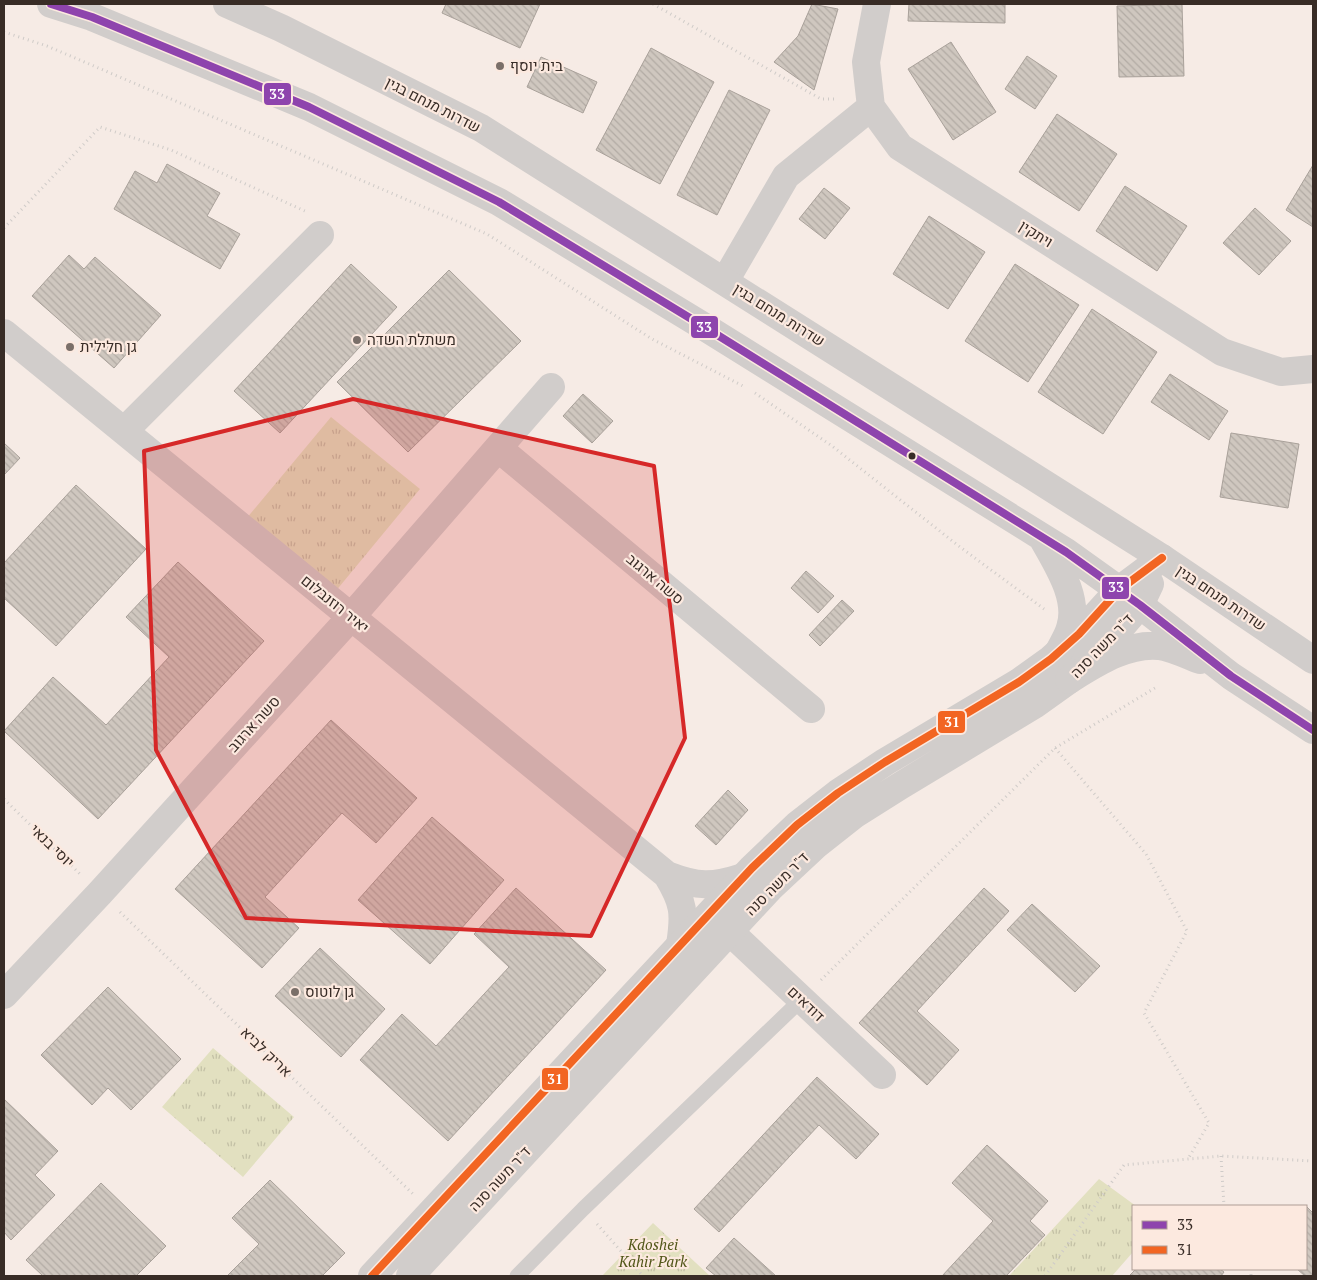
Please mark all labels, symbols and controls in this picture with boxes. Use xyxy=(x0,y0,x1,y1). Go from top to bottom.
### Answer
place label: בית יוסף xyxy=(510,55,563,75)
marker: בית יוסף xyxy=(494,60,506,72)
street label: שדרות מנחם בגין xyxy=(382,72,484,137)
line badge: 33 xyxy=(263,82,292,106)
text: 33 xyxy=(269,84,285,103)
street label: ויתקין xyxy=(1016,215,1057,251)
street label: שדרות מנחם בגין xyxy=(730,278,829,350)
line badge: 33 xyxy=(690,315,719,339)
text: 33 xyxy=(696,317,712,336)
place label: משתלת השדה xyxy=(367,329,456,349)
marker: משתלת השדה xyxy=(351,334,363,346)
place label: גן חלילית xyxy=(80,336,137,356)
marker: גן חלילית xyxy=(64,341,76,353)
unlabelled marker xyxy=(907,451,917,461)
street label: סשה ארגוב xyxy=(623,548,689,608)
street label: שדרות מנחם בגין xyxy=(1173,560,1270,635)
street label: יאיר רוזנבלום xyxy=(298,570,374,637)
line badge: 33 xyxy=(1101,576,1130,600)
text: 33 xyxy=(1108,577,1124,596)
street label: ד"ר משה סנה xyxy=(1066,609,1137,682)
street label: סשה ארגוב xyxy=(223,691,284,756)
line badge: 31 xyxy=(937,710,966,734)
text: 31 xyxy=(944,712,960,731)
street label: יוסי בנאי xyxy=(26,819,79,871)
street label: ד"ר משה סנה xyxy=(740,847,813,919)
place label: גן לוטוס xyxy=(305,981,354,1001)
street label: דודאים xyxy=(784,981,830,1026)
marker: גן לוטוס xyxy=(289,986,301,998)
street label: אריק לביא xyxy=(237,1022,297,1081)
line badge: 31 xyxy=(541,1067,569,1091)
text: 31 xyxy=(547,1069,563,1088)
street label: ד"ר משה סנה xyxy=(464,1141,535,1215)
legend xyxy=(1132,1205,1307,1270)
text: 33 xyxy=(1177,1214,1193,1234)
park label: Kdoshei Kahir Park xyxy=(618,1234,688,1271)
text: 31 xyxy=(1177,1239,1193,1259)

